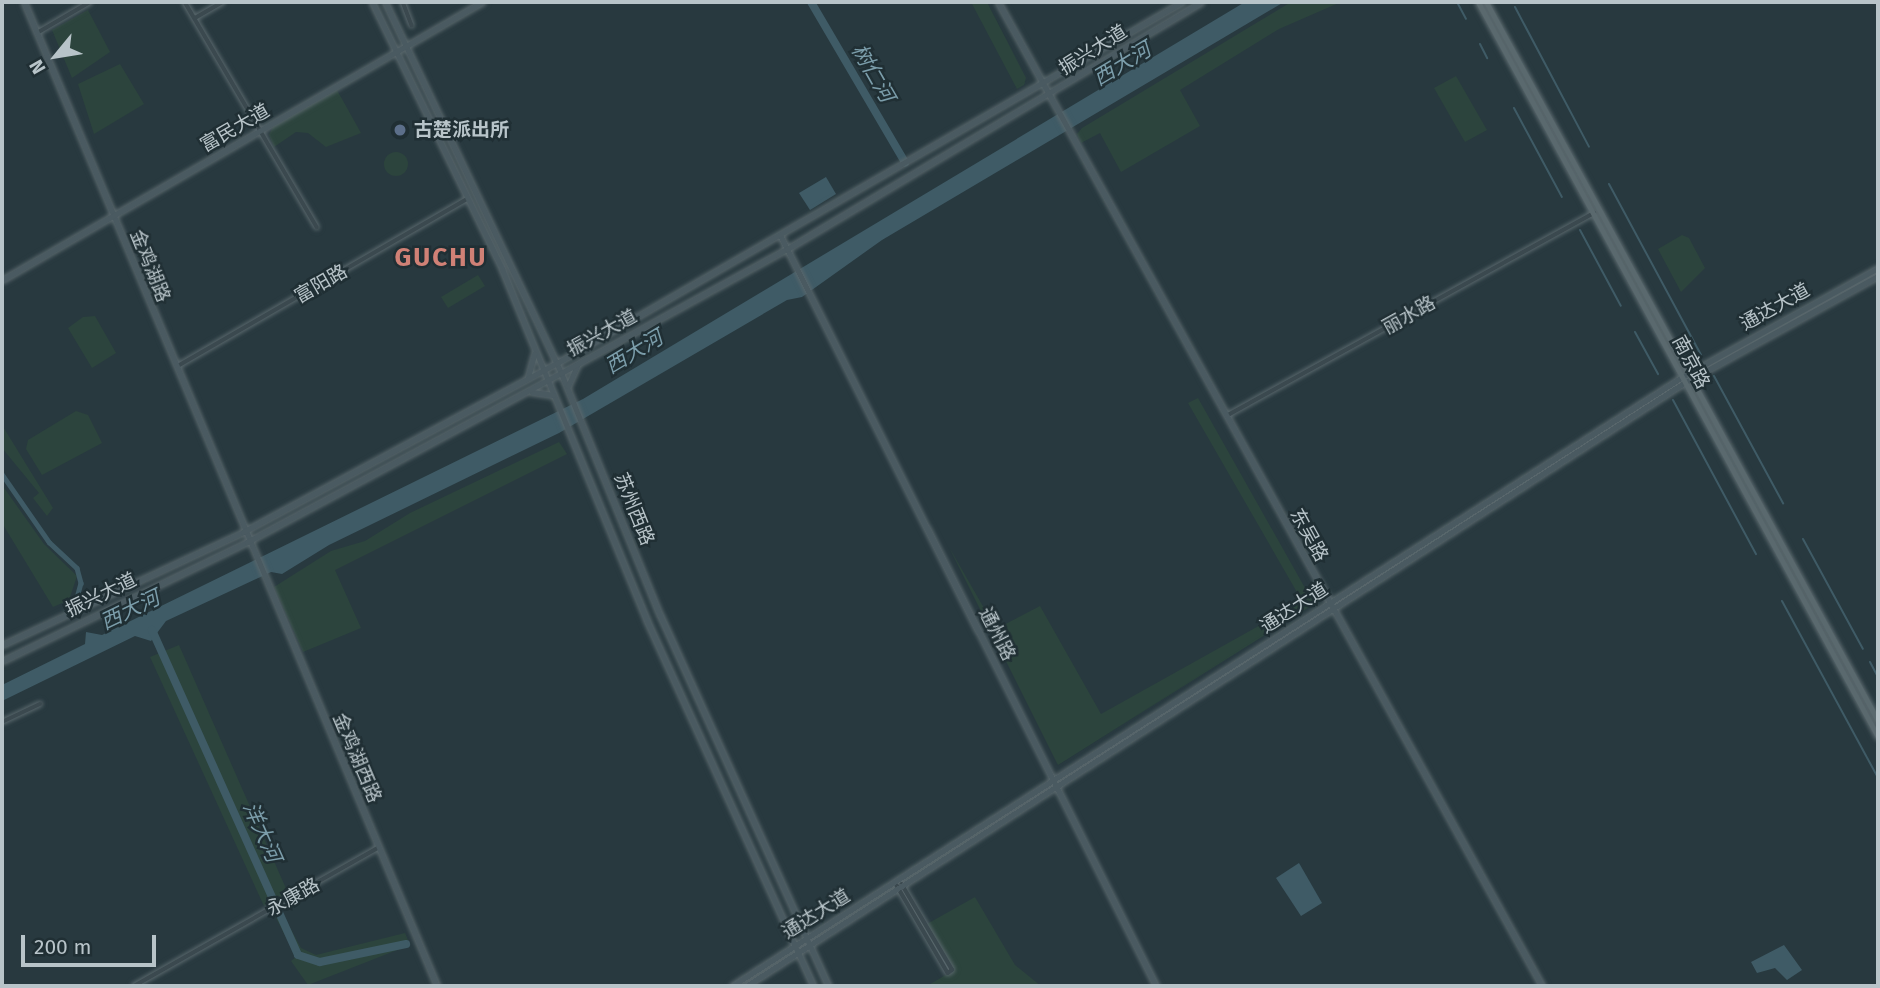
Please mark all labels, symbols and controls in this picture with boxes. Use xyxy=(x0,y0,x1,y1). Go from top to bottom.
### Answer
street label: 振兴大道 xyxy=(1055,20,1131,80)
north arrow xyxy=(21,21,91,91)
water label: 西大河 xyxy=(1089,37,1155,91)
water label: 树仁河 xyxy=(846,39,900,107)
text: N xyxy=(24,56,50,78)
street label: 富民大道 xyxy=(196,99,274,157)
place label: 古楚派出所 xyxy=(414,119,509,141)
marker: 古楚派出所 xyxy=(392,122,408,138)
street label: 金鸡湖路 xyxy=(125,226,175,306)
district label: GUCHU xyxy=(395,242,487,274)
street label: 富阳路 xyxy=(291,260,351,308)
street label: 通达大道 xyxy=(1736,279,1814,335)
street label: 丽水路 xyxy=(1379,291,1439,339)
street label: 振兴大道 xyxy=(563,305,641,361)
water label: 西大河 xyxy=(601,325,667,379)
street label: 南京路 xyxy=(1668,331,1714,393)
street label: 苏州西路 xyxy=(609,469,659,549)
street label: 东吴路 xyxy=(1285,505,1333,565)
street label: 振兴大道 xyxy=(62,568,140,622)
street label: 通达大道 xyxy=(1256,578,1332,638)
water label: 西大河 xyxy=(96,585,164,635)
street label: 通州路 xyxy=(974,603,1020,665)
street label: 金鸡湖西路 xyxy=(328,710,386,806)
water label: 洋大河 xyxy=(238,798,286,866)
street label: 永康路 xyxy=(263,873,323,921)
street label: 通达大道 xyxy=(778,884,854,944)
scale bar xyxy=(24,922,159,966)
text: 200 m xyxy=(34,934,91,960)

